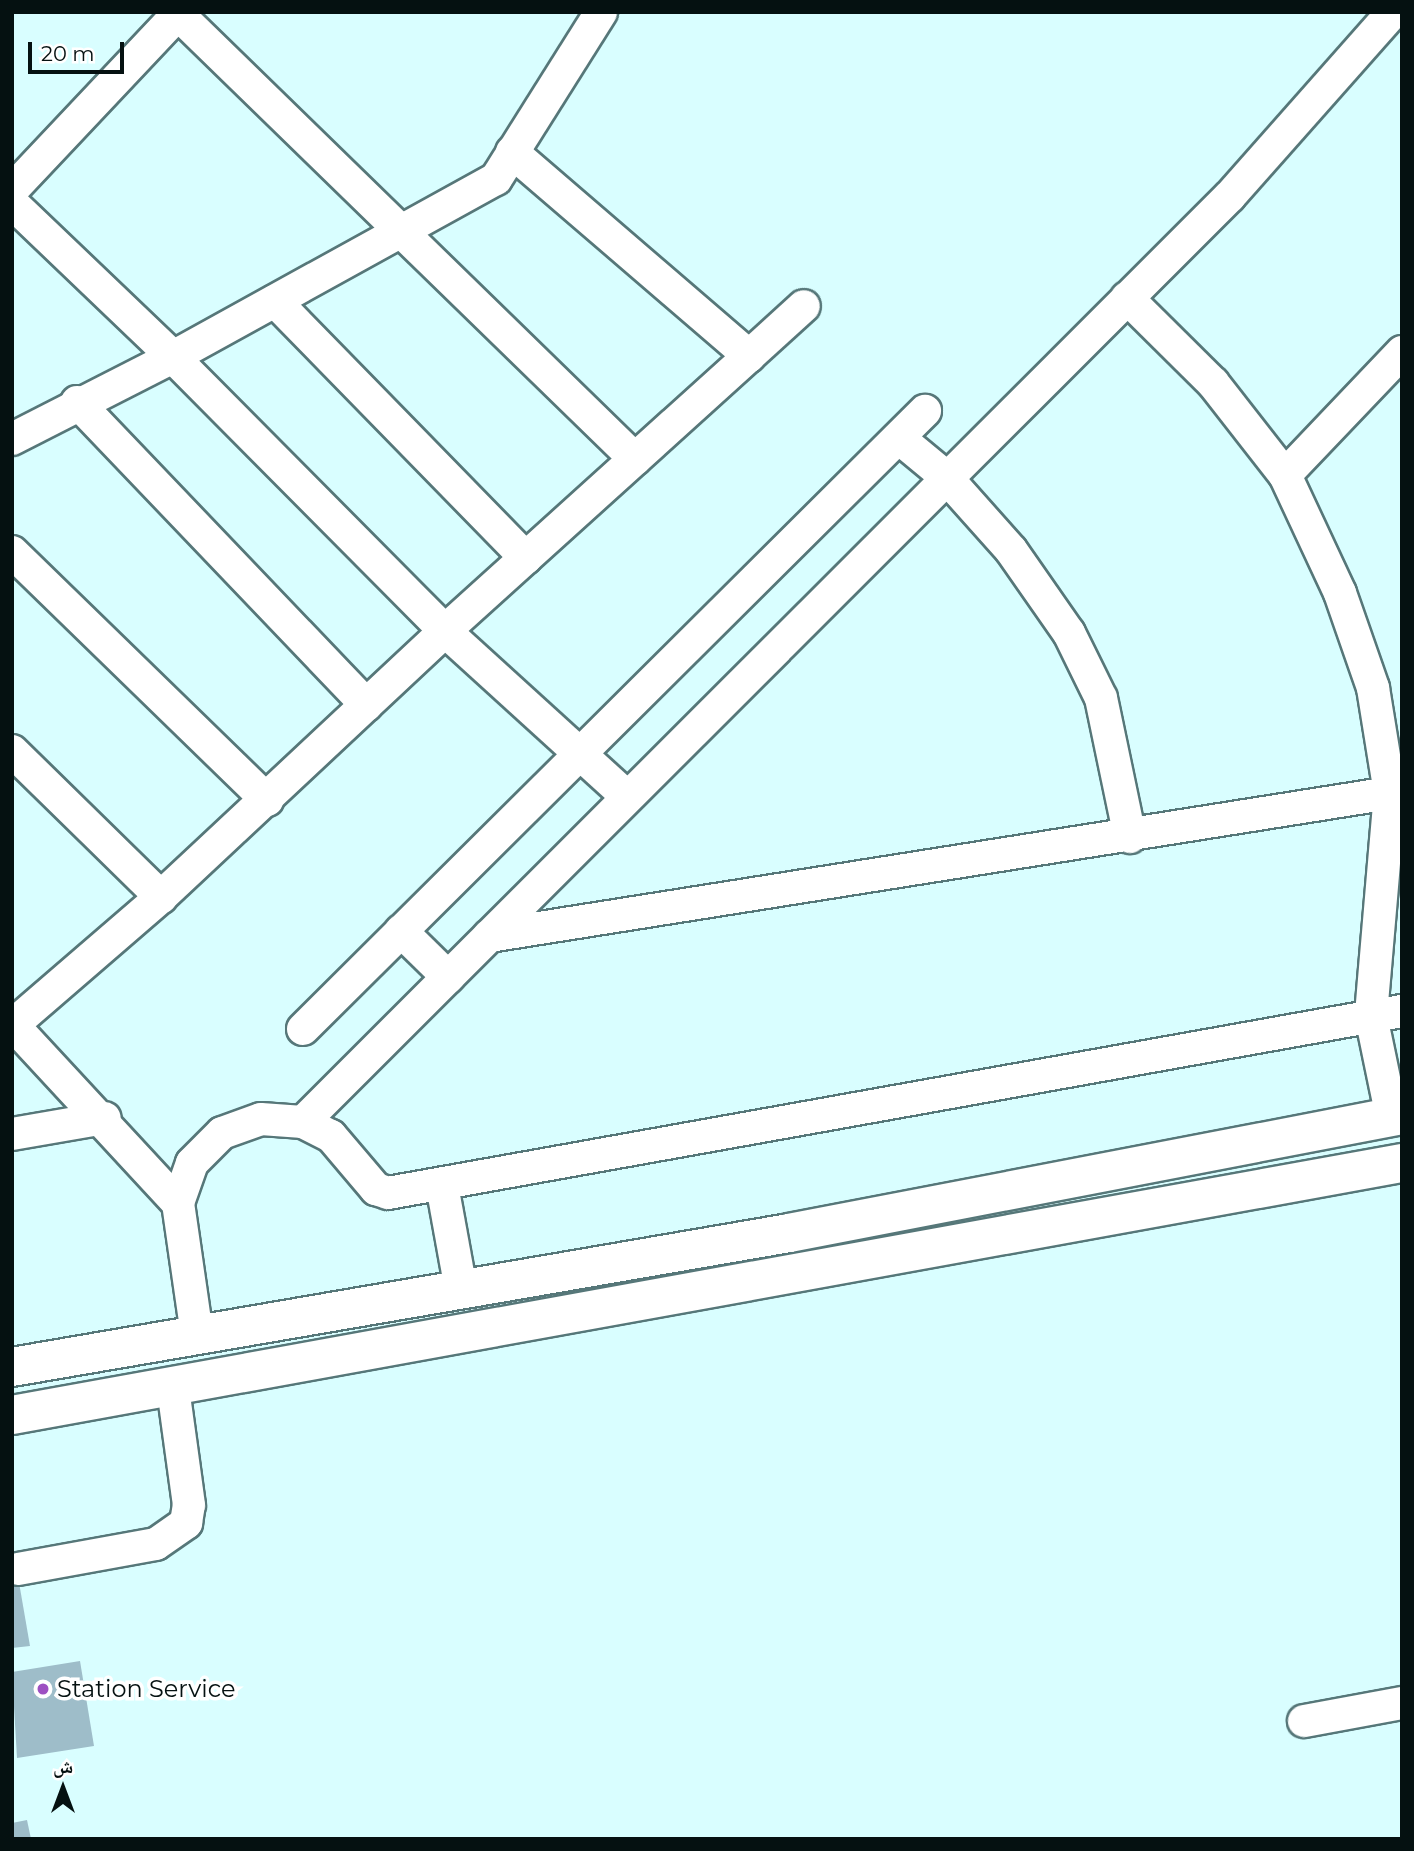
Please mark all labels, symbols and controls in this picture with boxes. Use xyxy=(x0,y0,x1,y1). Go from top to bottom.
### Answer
scale bar xyxy=(32,28,128,72)
text: 20 m xyxy=(41,41,95,66)
place label: Station Service xyxy=(57,1675,235,1703)
marker: Station Service xyxy=(35,1681,51,1697)
north arrow xyxy=(28,1753,98,1823)
text: ش xyxy=(53,1755,73,1778)

